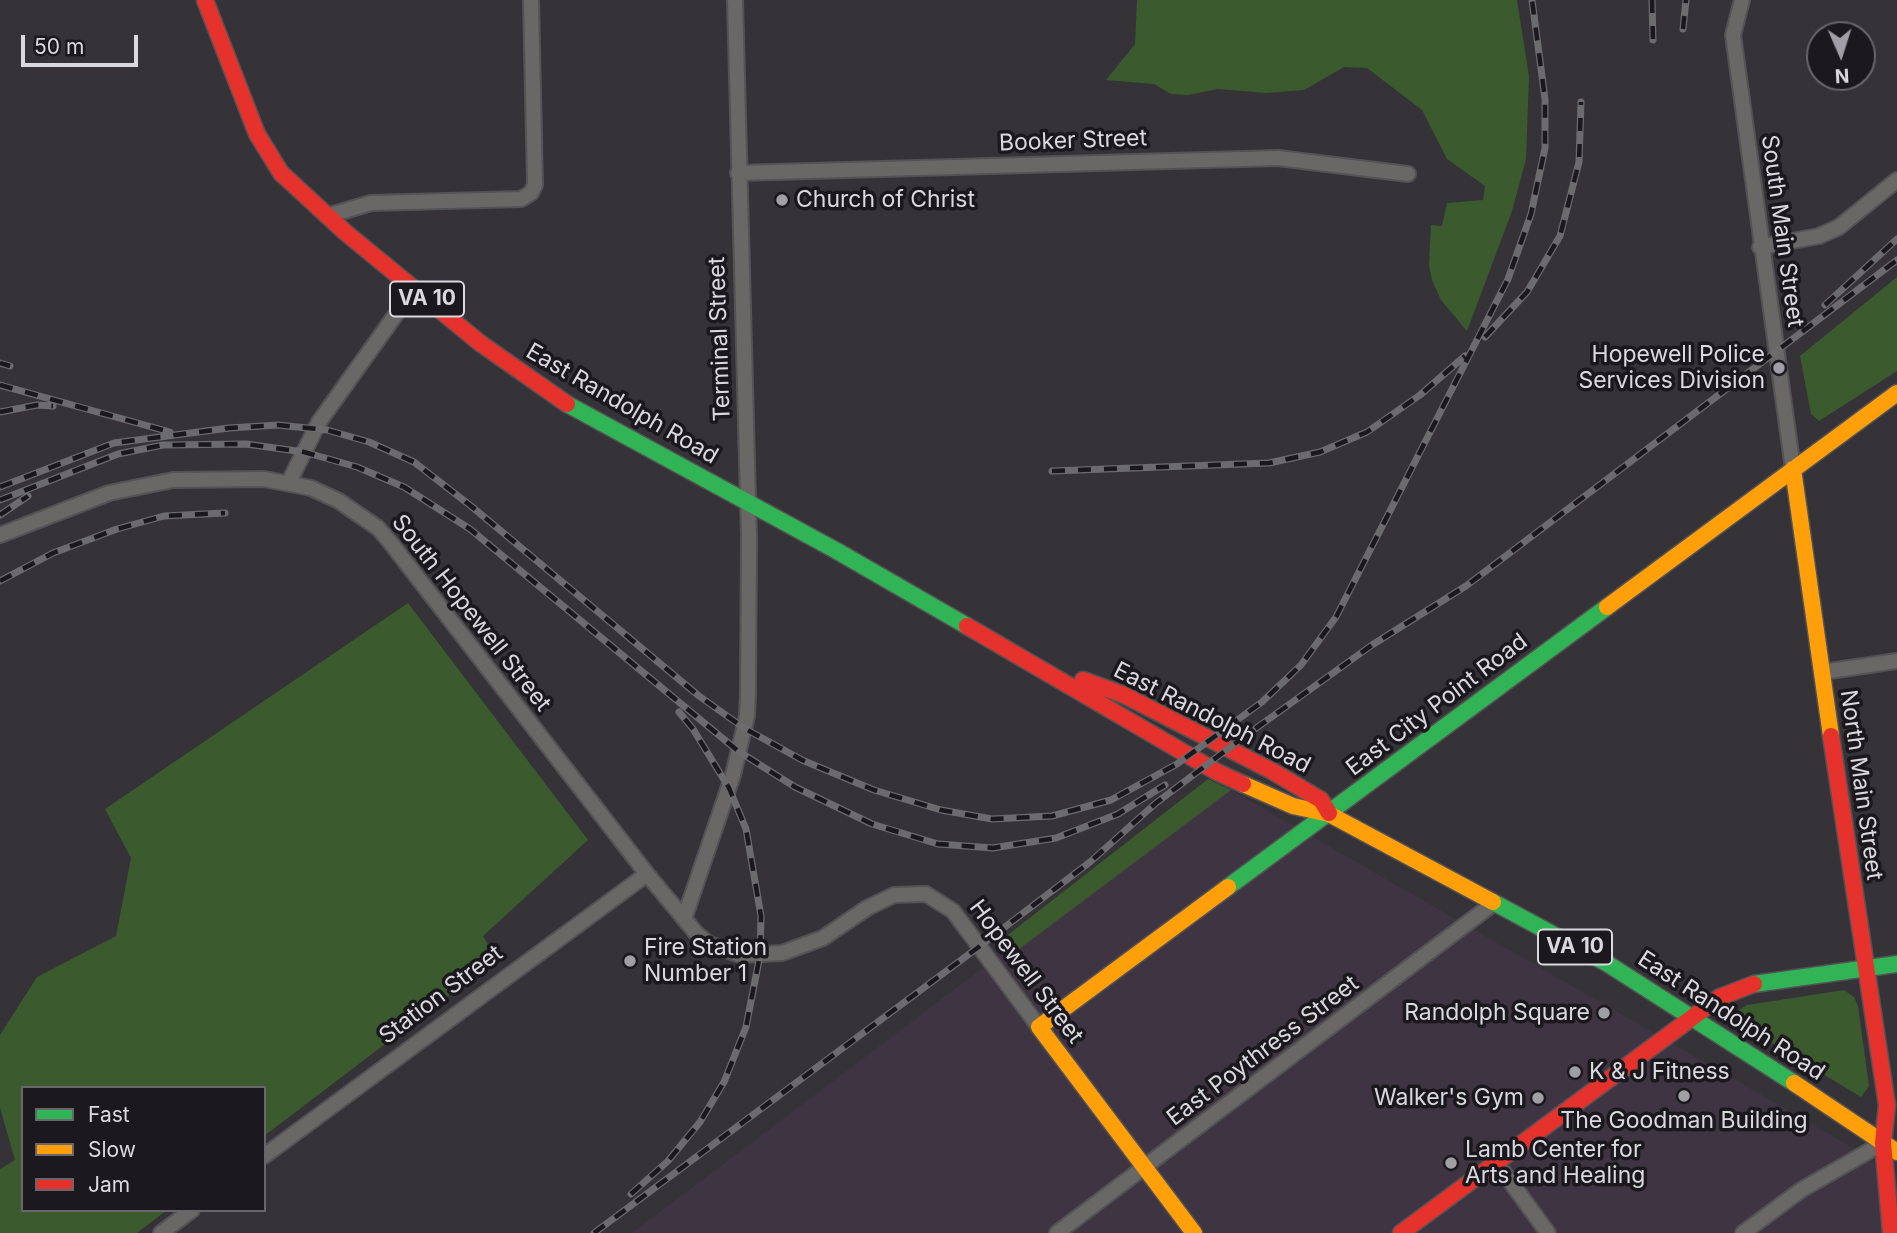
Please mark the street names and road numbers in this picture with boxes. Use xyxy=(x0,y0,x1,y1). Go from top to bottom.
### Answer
street label: Booker Street xyxy=(998,125,1148,157)
street label: South Main Street xyxy=(1755,133,1809,329)
street label: Terminal Street xyxy=(703,256,737,422)
road number: VA 10 xyxy=(390,282,464,316)
street label: East Randolph Road xyxy=(521,338,723,470)
street label: South Hopewell Street xyxy=(386,509,556,717)
street label: East City Point Road xyxy=(1341,628,1533,782)
street label: East Randolph Road xyxy=(1109,656,1315,780)
street label: North Main Street xyxy=(1834,688,1888,882)
street label: Hopewell Street xyxy=(963,895,1089,1049)
road number: VA 10 xyxy=(1538,930,1612,964)
street label: Station Street xyxy=(374,940,508,1050)
street label: East Randolph Road xyxy=(1632,945,1830,1087)
street label: East Poythress Street xyxy=(1162,970,1364,1132)

